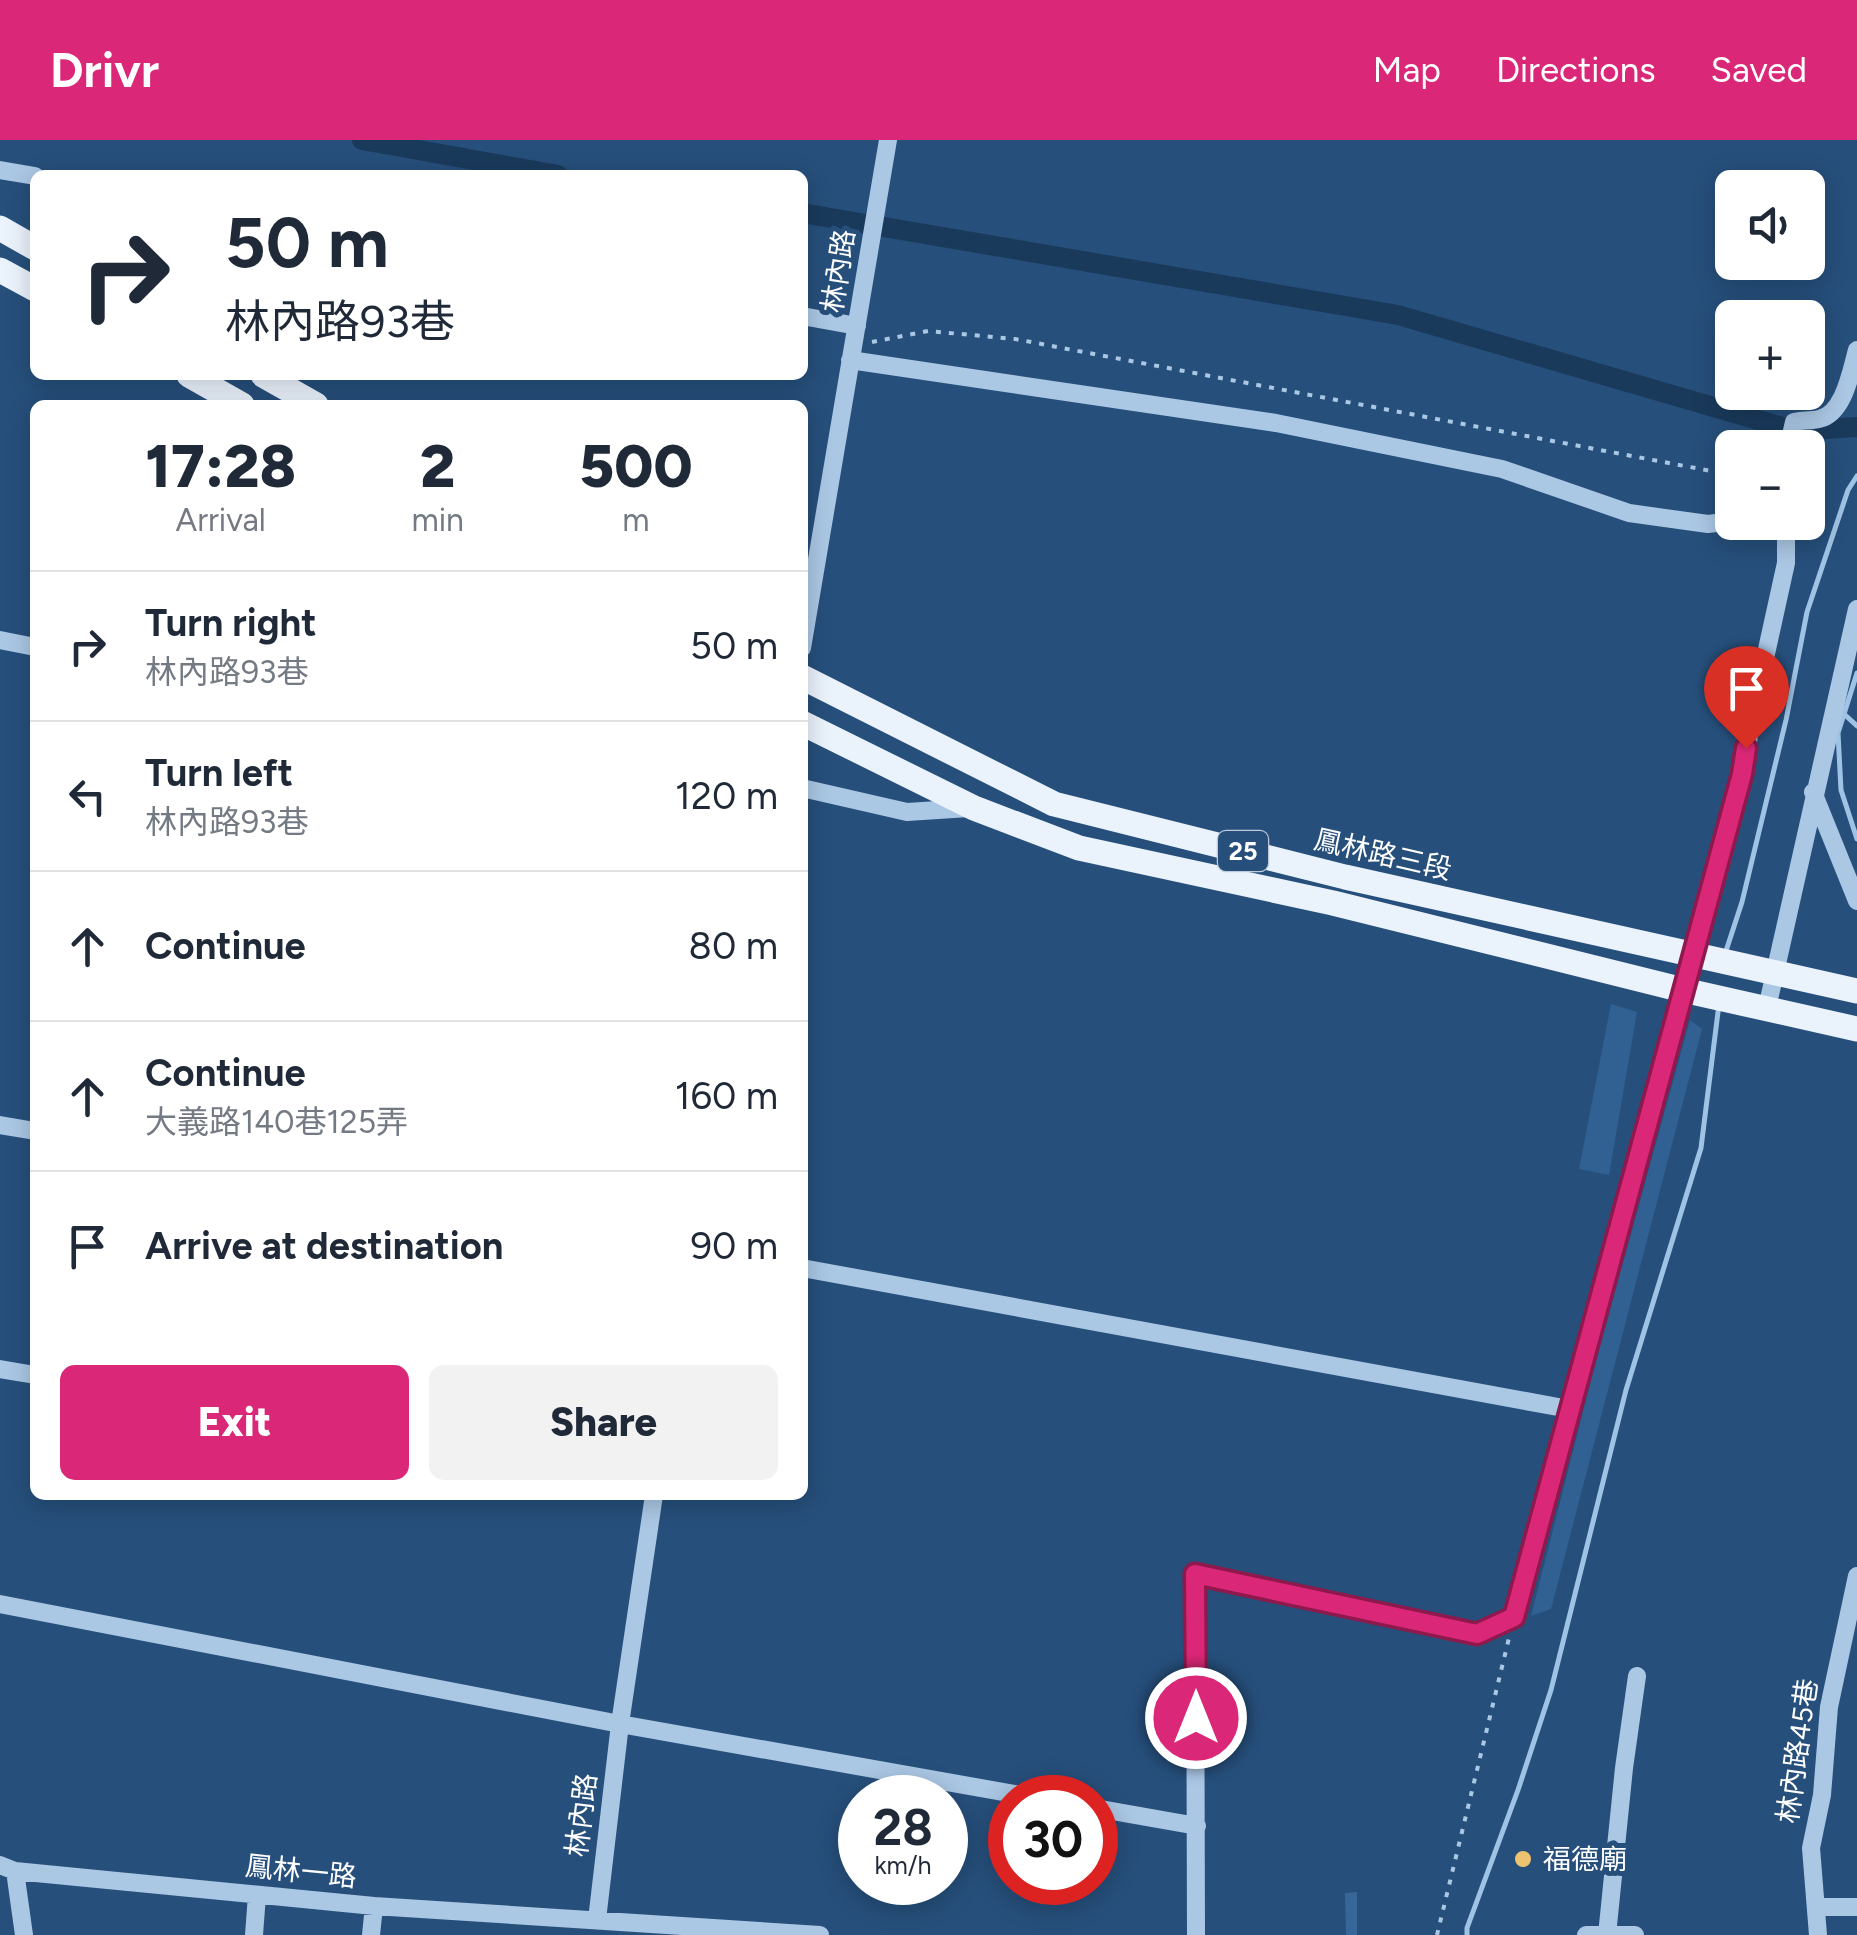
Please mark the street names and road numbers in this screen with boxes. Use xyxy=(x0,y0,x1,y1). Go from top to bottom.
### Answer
street label: 林內路 xyxy=(815,227,861,315)
street label: 鳳林路三段 xyxy=(1311,822,1455,886)
road number: 25 xyxy=(1218,831,1268,871)
street label: 林內路45巷 xyxy=(1770,1677,1824,1825)
street label: 林內路 xyxy=(559,1771,603,1859)
street label: 鳳林一路 xyxy=(244,1848,358,1894)

